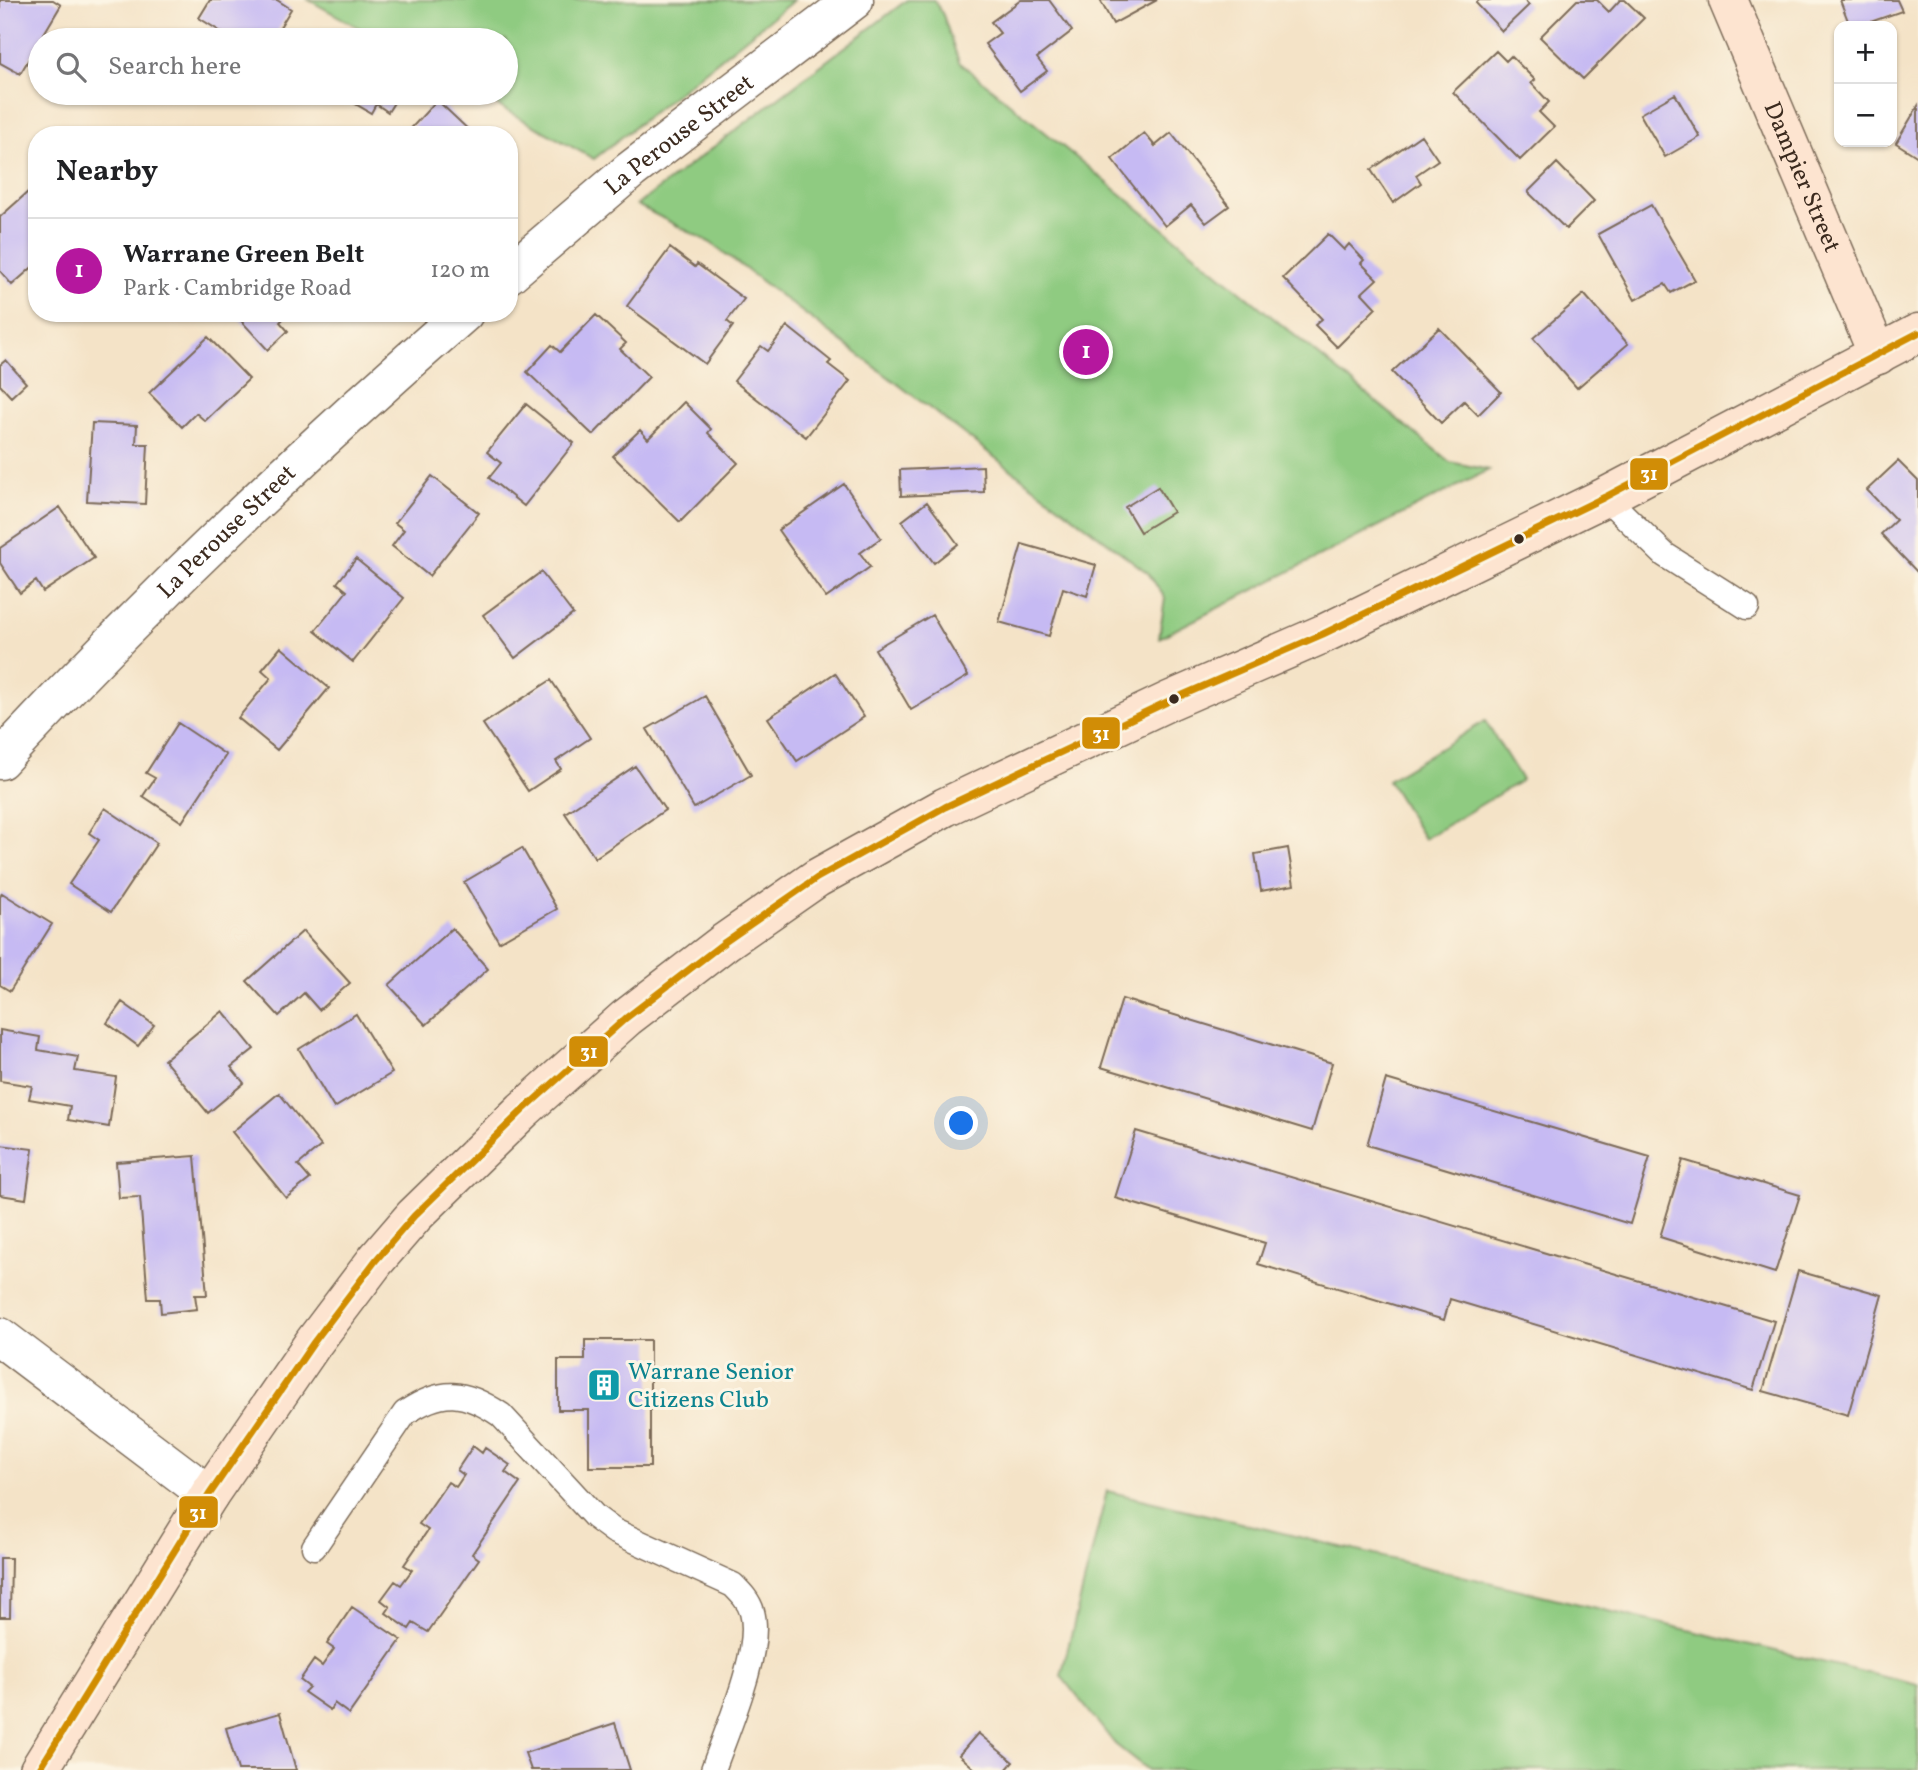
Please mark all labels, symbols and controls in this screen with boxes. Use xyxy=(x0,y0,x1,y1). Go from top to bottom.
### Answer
map controls xyxy=(1834,21,1897,147)
button: + xyxy=(1834,21,1897,84)
search box xyxy=(28,28,518,105)
icon: search xyxy=(52,48,90,86)
text: Search here xyxy=(108,49,241,85)
street label: La Perouse Street xyxy=(598,67,762,204)
button: − xyxy=(1834,84,1897,147)
street label: Dampier Street xyxy=(1754,97,1848,258)
text: Nearby xyxy=(56,151,158,193)
text: Warrane Green Belt xyxy=(123,237,364,273)
text: 1 xyxy=(74,255,84,287)
text: 120 m xyxy=(430,255,490,287)
text: Park · Cambridge Road xyxy=(123,273,352,305)
pin: 1 xyxy=(1063,326,1109,378)
street label: La Perouse Street xyxy=(151,457,305,607)
line badge: 31 xyxy=(1629,457,1669,491)
text: 31 xyxy=(1640,462,1658,488)
unlabelled marker xyxy=(1512,532,1526,546)
unlabelled marker xyxy=(1167,692,1181,706)
line badge: 31 xyxy=(1081,716,1121,750)
text: 31 xyxy=(1092,722,1110,748)
line badge: 31 xyxy=(568,1035,609,1068)
text: 31 xyxy=(580,1040,598,1066)
your location xyxy=(944,1106,978,1140)
place label: Warrane Senior Citizens Club xyxy=(628,1356,794,1418)
building icon: Warrane Senior Citizens Club xyxy=(585,1366,623,1404)
line badge: 31 xyxy=(178,1495,219,1529)
text: 31 xyxy=(189,1501,207,1527)

